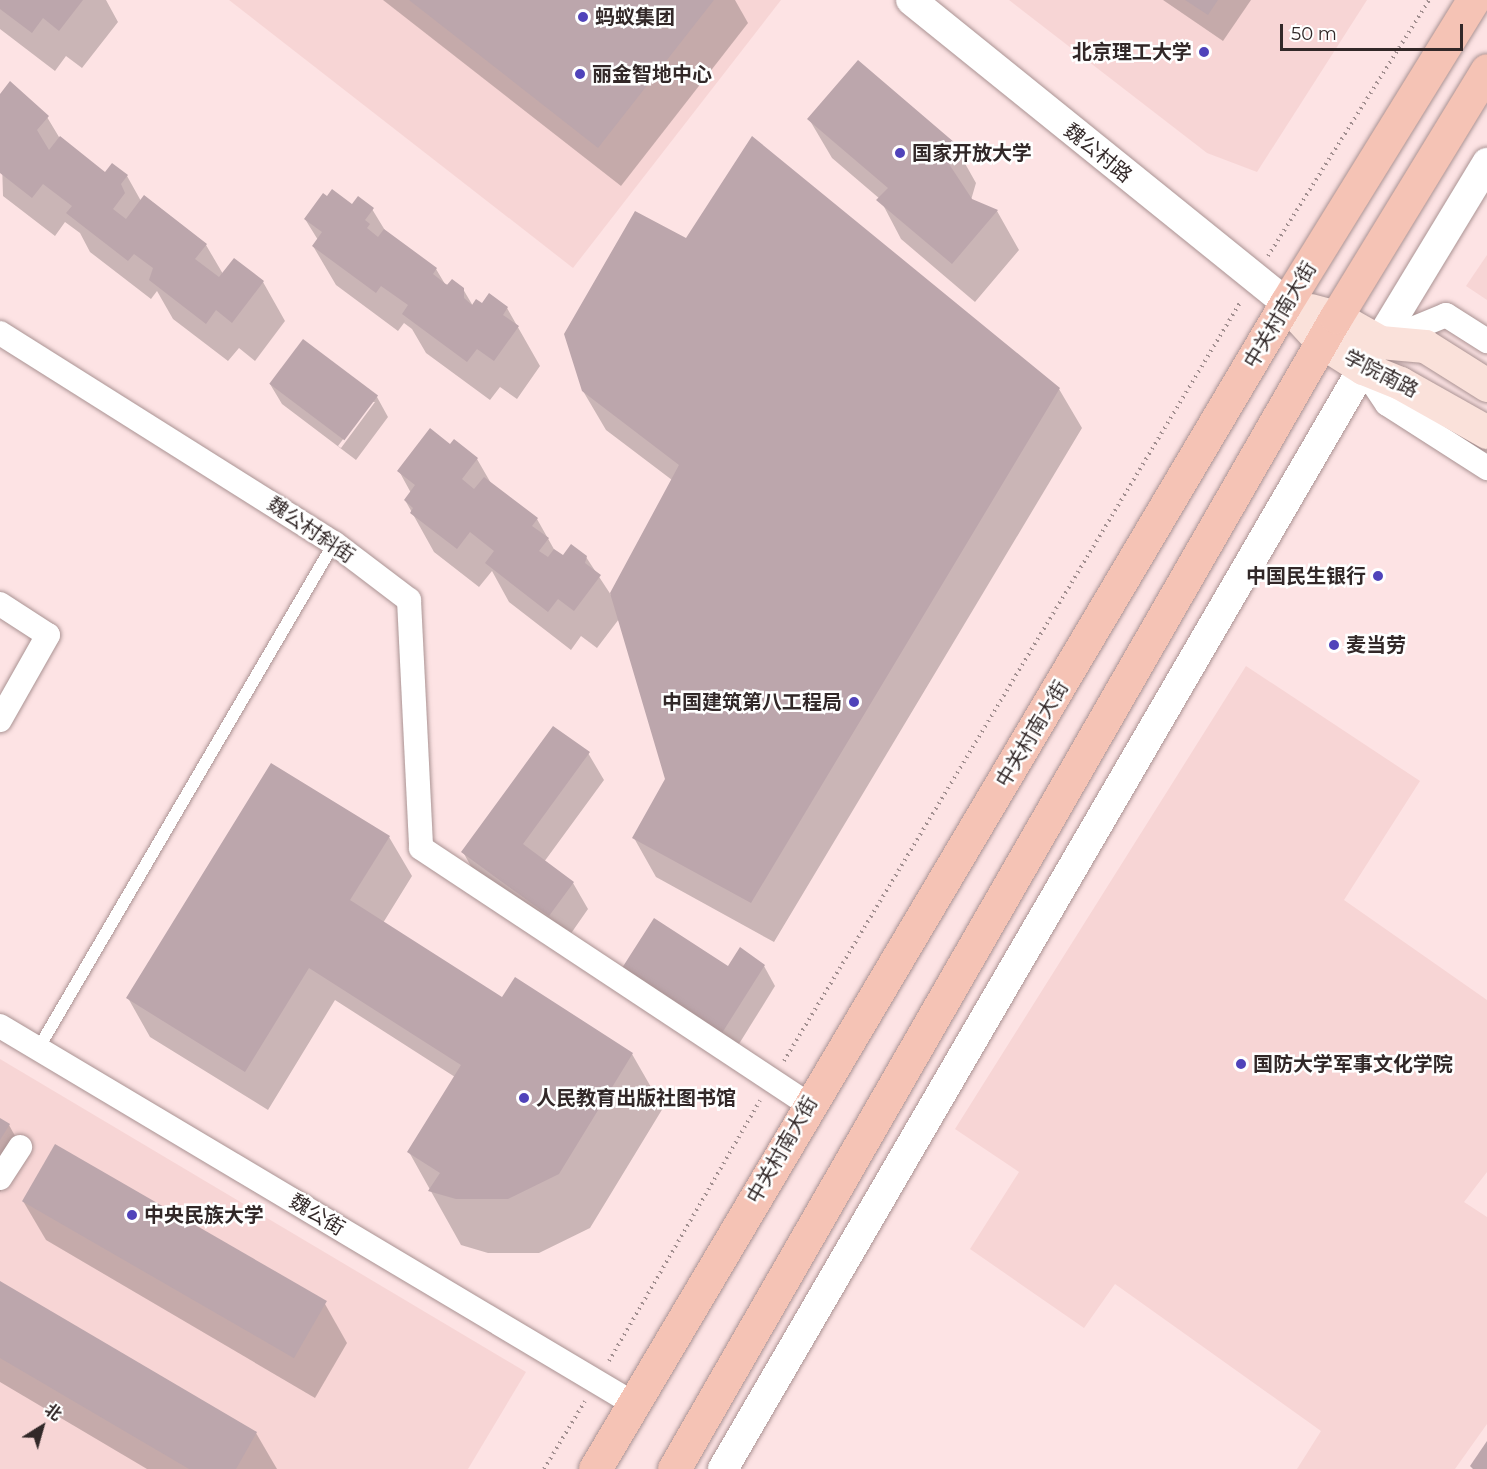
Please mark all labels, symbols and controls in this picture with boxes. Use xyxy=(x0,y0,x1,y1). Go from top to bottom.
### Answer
place label: 蚂蚁集团 xyxy=(595,5,675,29)
marker: 蚂蚁集团 xyxy=(576,10,590,24)
scale bar xyxy=(1283,12,1466,50)
text: 50 m xyxy=(1291,23,1337,45)
place label: 北京理工大学 xyxy=(1072,40,1192,64)
marker: 北京理工大学 xyxy=(1197,45,1211,59)
place label: 丽金智地中心 xyxy=(592,62,712,86)
marker: 丽金智地中心 xyxy=(573,67,587,81)
street label: 魏公村路 xyxy=(1059,119,1137,187)
place label: 国家开放大学 xyxy=(912,141,1032,165)
marker: 国家开放大学 xyxy=(893,146,907,160)
street label: 中关村南大街 xyxy=(1239,257,1321,373)
street label: 学院南路 xyxy=(1340,345,1422,403)
street label: 魏公村斜街 xyxy=(263,492,359,568)
place label: 中国民生银行 xyxy=(1246,564,1366,588)
marker: 中国民生银行 xyxy=(1371,569,1385,583)
place label: 麦当劳 xyxy=(1346,633,1406,657)
marker: 麦当劳 xyxy=(1327,638,1341,652)
street label: 中关村南大街 xyxy=(991,676,1073,792)
place label: 中国建筑第八工程局 xyxy=(662,690,842,714)
marker: 中国建筑第八工程局 xyxy=(847,695,861,709)
place label: 国防大学军事文化学院 xyxy=(1253,1052,1453,1076)
marker: 国防大学军事文化学院 xyxy=(1234,1057,1248,1071)
place label: 人民教育出版社图书馆 xyxy=(536,1086,736,1110)
marker: 人民教育出版社图书馆 xyxy=(517,1091,531,1105)
street label: 中关村南大街 xyxy=(742,1092,822,1208)
street label: 魏公街 xyxy=(285,1189,349,1241)
place label: 中央民族大学 xyxy=(144,1203,264,1227)
marker: 中央民族大学 xyxy=(125,1208,139,1222)
north arrow xyxy=(12,1397,72,1457)
text: 北 xyxy=(41,1400,65,1425)

